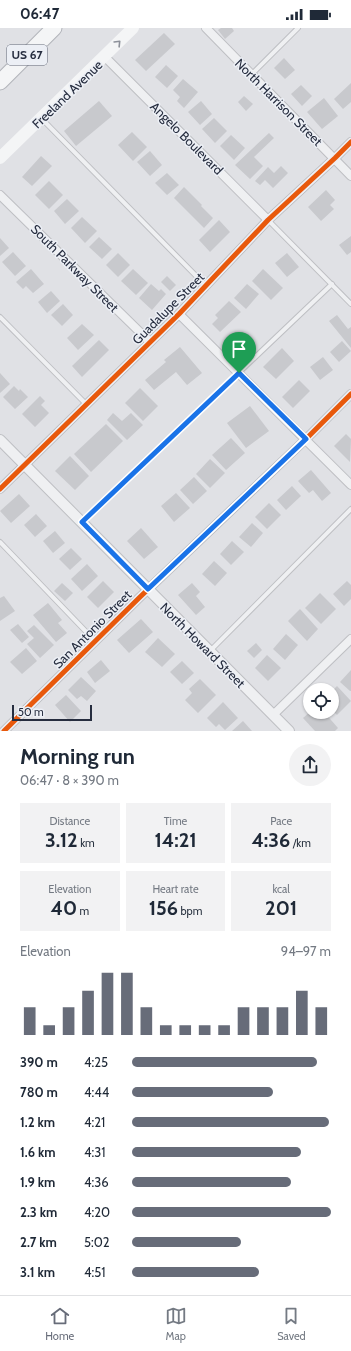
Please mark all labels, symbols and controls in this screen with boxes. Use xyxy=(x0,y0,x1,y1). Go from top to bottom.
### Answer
text: 06:47 xyxy=(20,5,59,23)
one-way arrow xyxy=(114,40,121,48)
road number: US 67 xyxy=(7,45,47,65)
street label: North Harrison Street xyxy=(232,55,326,149)
street label: Freeland Avenue xyxy=(29,56,106,132)
street label: Angelo Boulevard xyxy=(147,98,227,178)
street label: South Parkway Street xyxy=(28,221,123,316)
street label: Guadalupe Street xyxy=(129,268,208,347)
pin xyxy=(222,332,256,373)
icon: arrive xyxy=(228,338,250,360)
street label: San Antonio Street xyxy=(50,586,135,671)
street label: North Howard Street xyxy=(157,599,249,691)
map controls xyxy=(303,683,339,719)
button: locate xyxy=(303,683,339,719)
scale bar xyxy=(12,703,92,722)
text: 50 m xyxy=(18,705,44,719)
text: Morning run xyxy=(20,743,135,770)
button: share xyxy=(289,744,331,786)
text: 06:47 · 8 × 390 m xyxy=(20,772,119,788)
text: Distance xyxy=(50,814,90,828)
text: Time xyxy=(164,814,187,828)
text: Pace xyxy=(270,814,292,828)
text: 3.12 xyxy=(45,828,78,852)
text: 14:21 xyxy=(154,828,197,852)
text: 4:36 xyxy=(251,828,290,852)
text: km xyxy=(78,836,95,850)
text: /km xyxy=(290,836,311,850)
text: Elevation xyxy=(48,882,91,896)
text: Heart rate xyxy=(152,882,199,896)
text: kcal xyxy=(272,882,290,896)
text: 40 xyxy=(50,896,77,920)
text: 156 xyxy=(149,896,178,920)
text: 201 xyxy=(265,896,297,920)
text: m xyxy=(77,904,89,918)
text: bpm xyxy=(178,904,202,918)
text: Elevation xyxy=(20,943,71,959)
text: 94–97 m xyxy=(281,943,331,959)
text: 390 m xyxy=(20,1054,58,1070)
text: 4:25 xyxy=(84,1054,108,1070)
text: 780 m xyxy=(20,1084,58,1100)
text: 4:44 xyxy=(84,1084,109,1100)
text: 1.2 km xyxy=(20,1114,55,1130)
text: 4:21 xyxy=(84,1114,105,1130)
text: 1.6 km xyxy=(20,1144,56,1160)
text: 4:31 xyxy=(84,1144,106,1160)
text: 1.9 km xyxy=(20,1174,55,1190)
text: 4:36 xyxy=(84,1174,109,1190)
text: 2.3 km xyxy=(20,1204,57,1220)
text: 4:20 xyxy=(84,1204,110,1220)
text: 2.7 km xyxy=(20,1234,57,1250)
text: 5:02 xyxy=(84,1234,110,1250)
text: 3.1 km xyxy=(20,1264,55,1280)
text: 4:51 xyxy=(84,1264,106,1280)
tab: Home xyxy=(45,1305,74,1343)
tab: Map xyxy=(165,1305,187,1343)
tab: Saved xyxy=(277,1305,306,1343)

